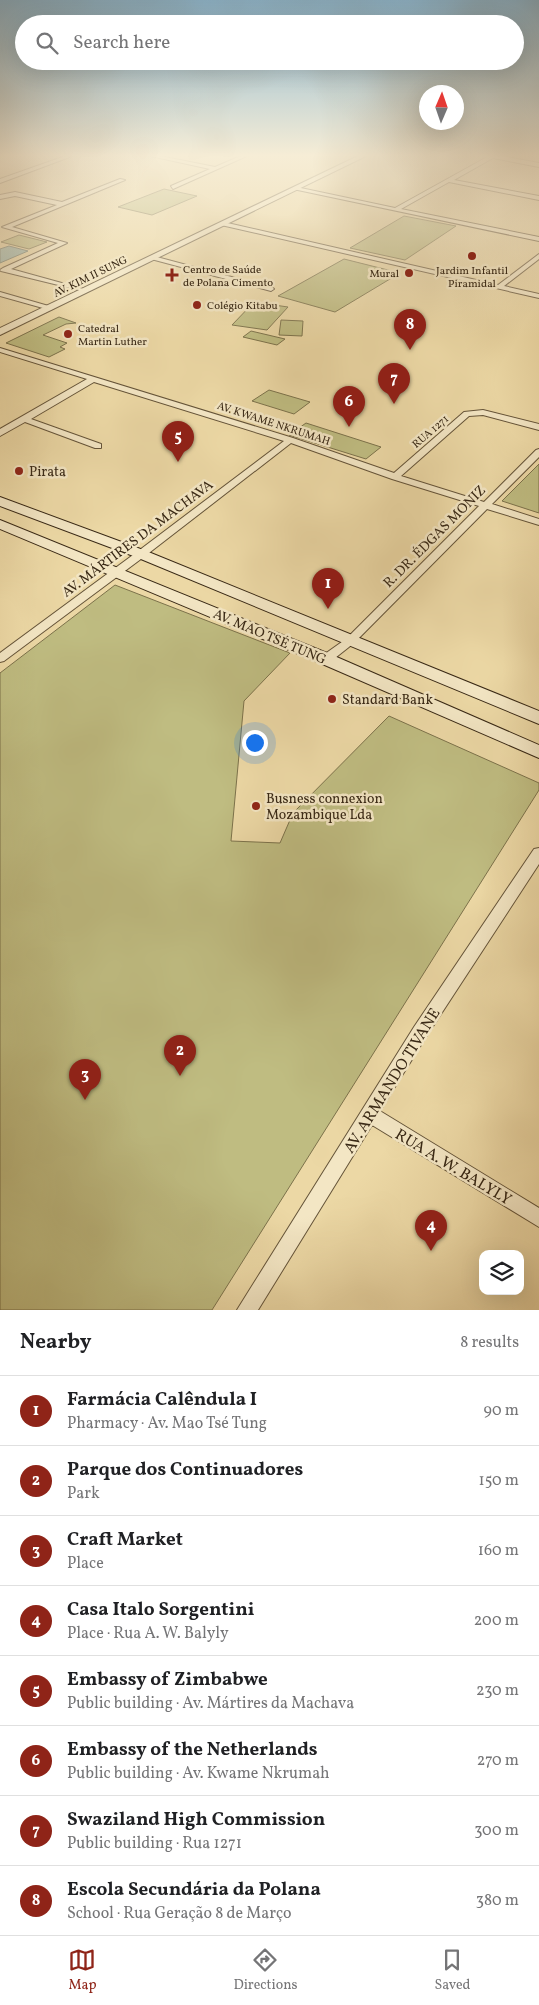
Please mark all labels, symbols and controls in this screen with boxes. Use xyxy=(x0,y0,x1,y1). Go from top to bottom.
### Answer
search box xyxy=(15,15,524,70)
icon: search xyxy=(33,29,61,57)
text: Search here xyxy=(73,30,170,56)
north arrow xyxy=(419,85,464,130)
marker: Jardim Infantil Piramidal xyxy=(466,250,478,262)
street label: AV. KIM II SUNG xyxy=(51,253,130,302)
place label: Centro de Saúde de Polana Cimento xyxy=(183,263,273,291)
place label: Jardim Infantil Piramidal xyxy=(436,264,508,292)
place label: Mural xyxy=(369,267,399,282)
marker: Mural xyxy=(403,267,415,279)
marker: Centro de Saúde de Polana Cimento xyxy=(165,268,179,282)
marker: Colégio Kitabu xyxy=(191,299,203,311)
place label: Colégio Kitabu xyxy=(207,299,278,314)
pin: 8 xyxy=(394,309,426,350)
place label: Catedral Martin Luther xyxy=(78,322,147,350)
marker: Catedral Martin Luther xyxy=(62,328,74,340)
pin: 7 xyxy=(378,363,410,404)
pin: 6 xyxy=(333,386,365,427)
street label: AV. KWAME NKRUMAH xyxy=(215,399,332,450)
street label: RUA 1271 xyxy=(409,412,452,452)
pin: 5 xyxy=(162,421,194,462)
place label: Pirata xyxy=(29,463,66,482)
marker: Pirata xyxy=(13,465,25,477)
street label: AV. MÁRTIRES DA MACHAVA xyxy=(58,476,218,602)
street label: R. DR. ÉDGAS MONIZ xyxy=(380,482,491,593)
pin: 1 xyxy=(312,568,344,609)
street label: AV. MAO TSÉ TUNG xyxy=(210,605,329,670)
place label: Standard Bank xyxy=(342,691,433,710)
marker: Standard Bank xyxy=(326,693,338,705)
your location xyxy=(242,730,268,756)
place label: Busness connexion Mozambique Lda xyxy=(266,790,383,825)
marker: Busness connexion Mozambique Lda xyxy=(250,800,262,812)
street label: AV. ARMANDO TIVANE xyxy=(339,1004,446,1158)
pin: 2 xyxy=(164,1035,196,1076)
pin: 3 xyxy=(69,1059,101,1100)
street label: RUA A. W. BALYLY xyxy=(390,1124,515,1211)
pin: 4 xyxy=(415,1210,447,1251)
map controls xyxy=(479,1250,524,1295)
button: layers xyxy=(479,1250,524,1295)
text: Nearby xyxy=(20,1328,91,1357)
text: 8 results xyxy=(460,1332,519,1354)
text: Farmácia Calêndula I xyxy=(67,1387,257,1413)
text: 1 xyxy=(33,1400,39,1422)
text: 90 m xyxy=(483,1400,519,1422)
text: Pharmacy · Av. Mao Tsé Tung xyxy=(67,1413,267,1435)
text: Parque dos Continuadores xyxy=(67,1457,303,1483)
text: 2 xyxy=(32,1470,40,1492)
text: 150 m xyxy=(478,1470,519,1492)
text: Park xyxy=(67,1483,100,1505)
text: Craft Market xyxy=(67,1527,183,1553)
text: 3 xyxy=(32,1540,40,1562)
text: 160 m xyxy=(478,1540,519,1562)
text: Place xyxy=(67,1553,104,1575)
text: Casa Italo Sorgentini xyxy=(67,1597,254,1623)
text: 4 xyxy=(31,1610,41,1632)
text: 200 m xyxy=(474,1610,519,1632)
text: Place · Rua A. W. Balyly xyxy=(67,1623,229,1645)
text: Embassy of Zimbabwe xyxy=(67,1667,268,1693)
text: 5 xyxy=(32,1680,40,1702)
text: 230 m xyxy=(476,1680,519,1702)
text: Public building · Av. Mártires da Machava xyxy=(67,1693,354,1715)
text: Embassy of the Netherlands xyxy=(67,1737,318,1763)
text: 6 xyxy=(32,1750,40,1772)
text: 270 m xyxy=(477,1750,519,1772)
text: Public building · Av. Kwame Nkrumah xyxy=(67,1763,330,1785)
text: Swaziland High Commission xyxy=(67,1807,325,1833)
text: 7 xyxy=(32,1820,40,1842)
text: 300 m xyxy=(474,1820,519,1842)
text: Public building · Rua 1271 xyxy=(67,1833,242,1855)
text: Escola Secundária da Polana xyxy=(67,1877,321,1903)
text: 8 xyxy=(32,1890,40,1912)
text: 380 m xyxy=(476,1890,519,1912)
text: School · Rua Geração 8 de Março xyxy=(67,1903,292,1925)
tab: Map xyxy=(68,1946,96,1995)
tab: Directions xyxy=(233,1946,298,1995)
tab: Saved xyxy=(434,1946,471,1995)

